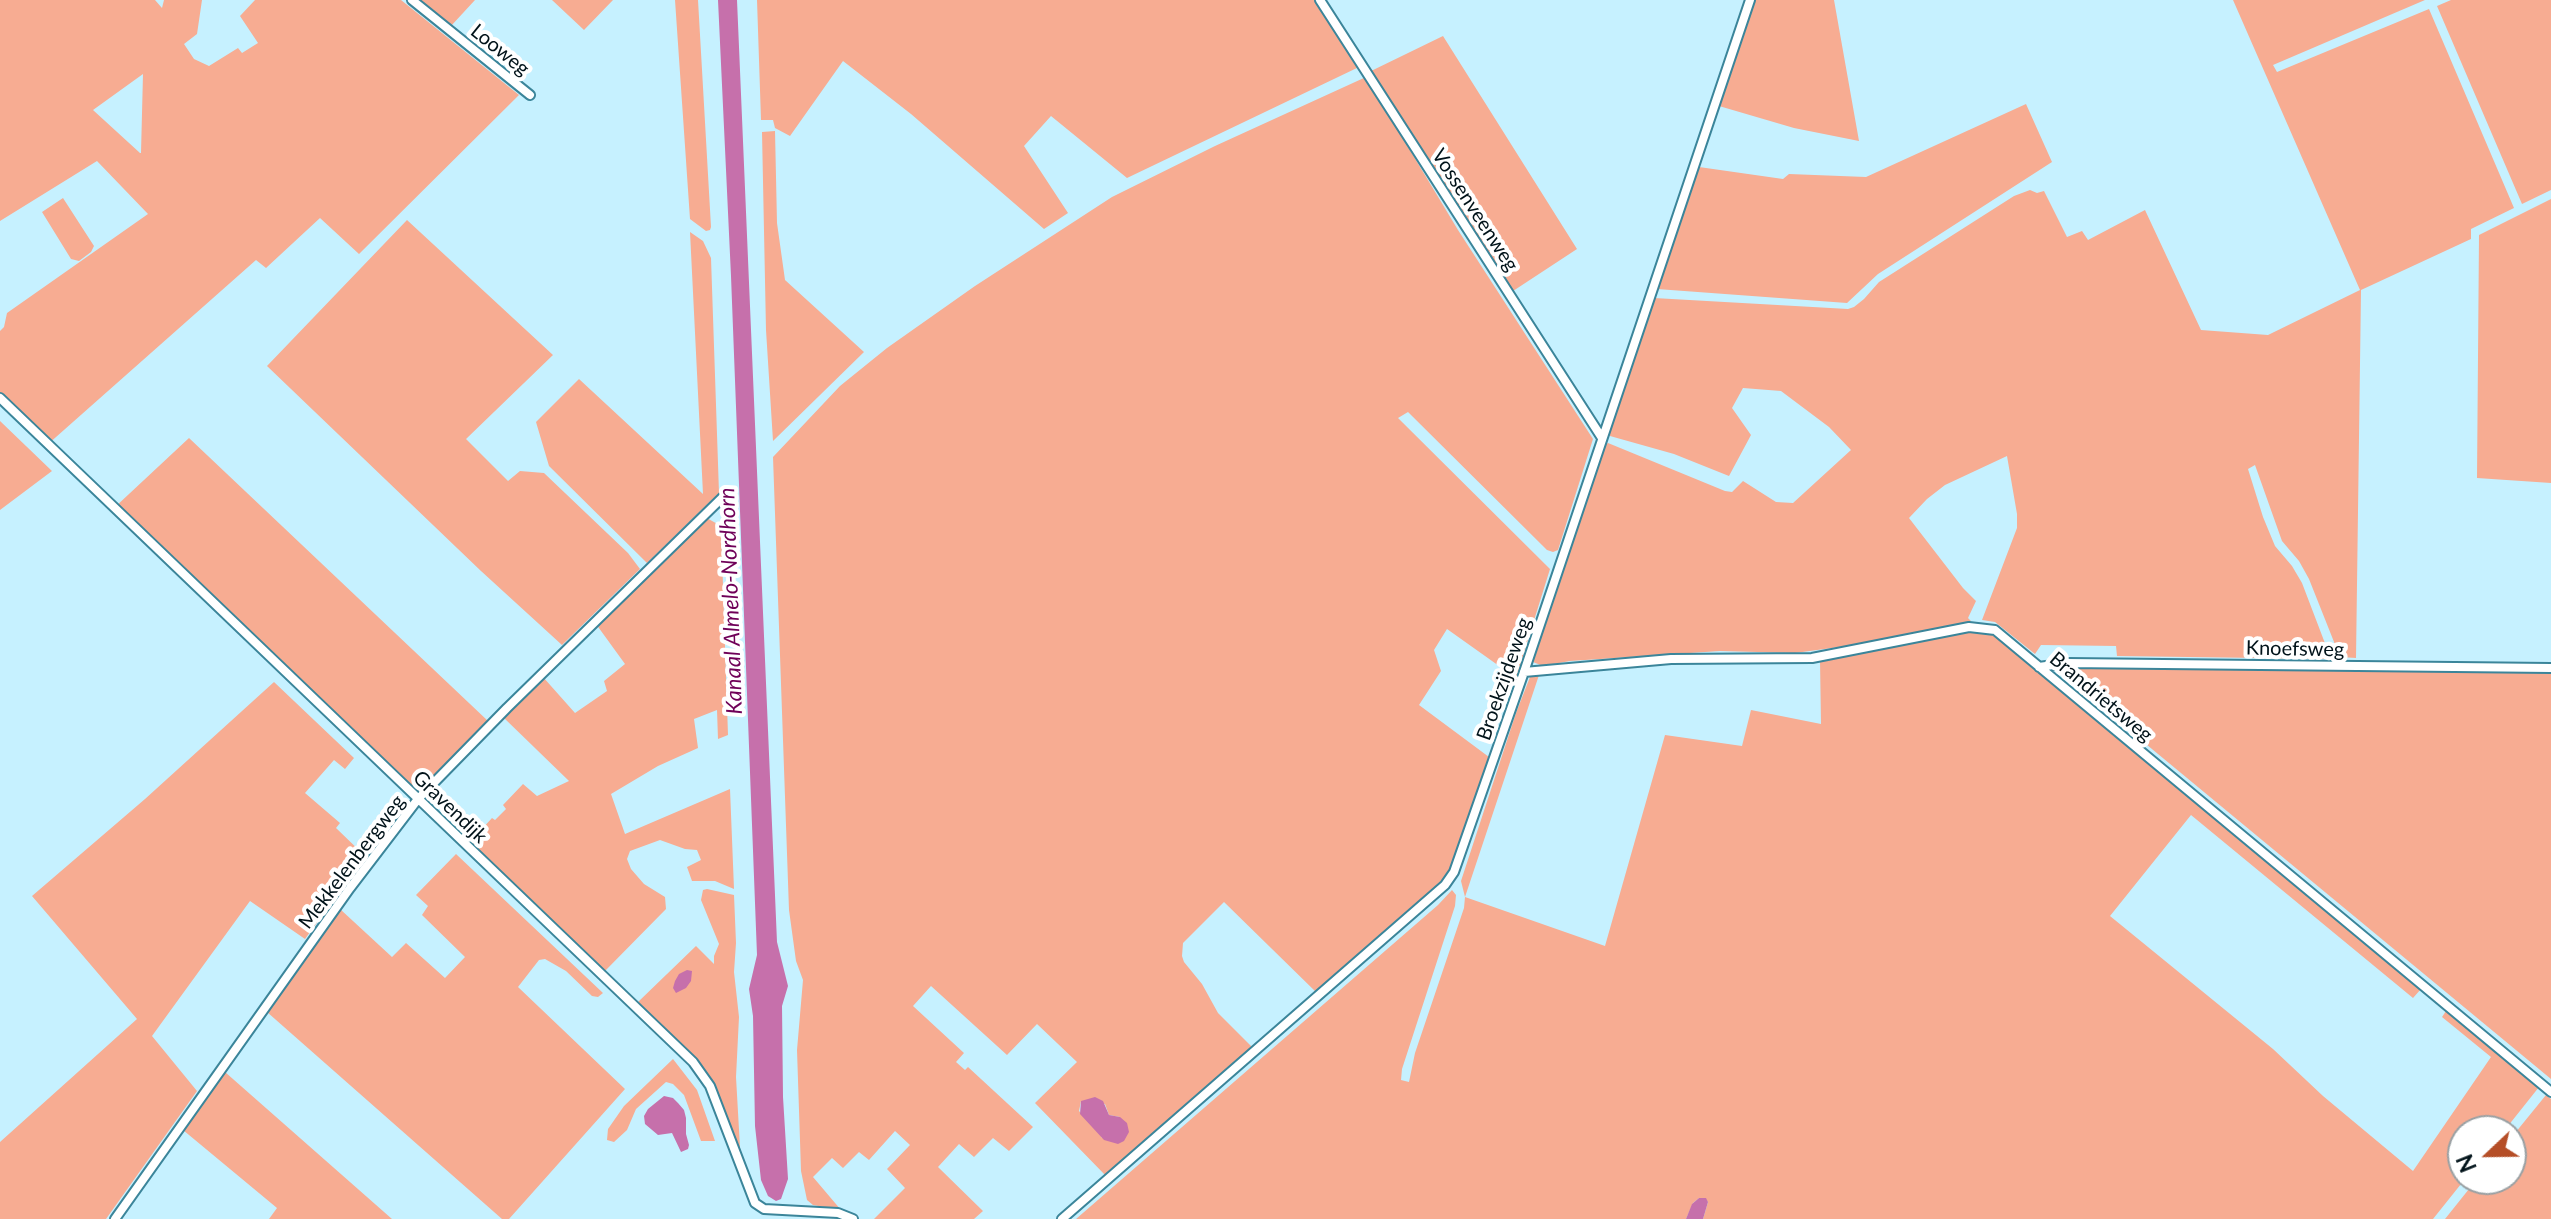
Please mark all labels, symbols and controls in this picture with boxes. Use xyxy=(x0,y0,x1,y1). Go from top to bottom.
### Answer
street label: Looweg xyxy=(466,19,534,81)
street label: Vossenveenweg xyxy=(1427,144,1523,276)
water label: Kanaal Almelo-Nordhorn xyxy=(714,487,748,715)
street label: Broekzijdeweg xyxy=(1472,614,1536,744)
street label: Knoefsweg xyxy=(2246,636,2344,662)
street label: Brandrietsweg xyxy=(2045,647,2157,747)
street label: Gravendijk xyxy=(408,766,492,848)
street label: Mekkelenbergweg xyxy=(294,790,410,934)
north arrow xyxy=(2447,1115,2527,1195)
text: N xyxy=(2450,1151,2482,1176)

